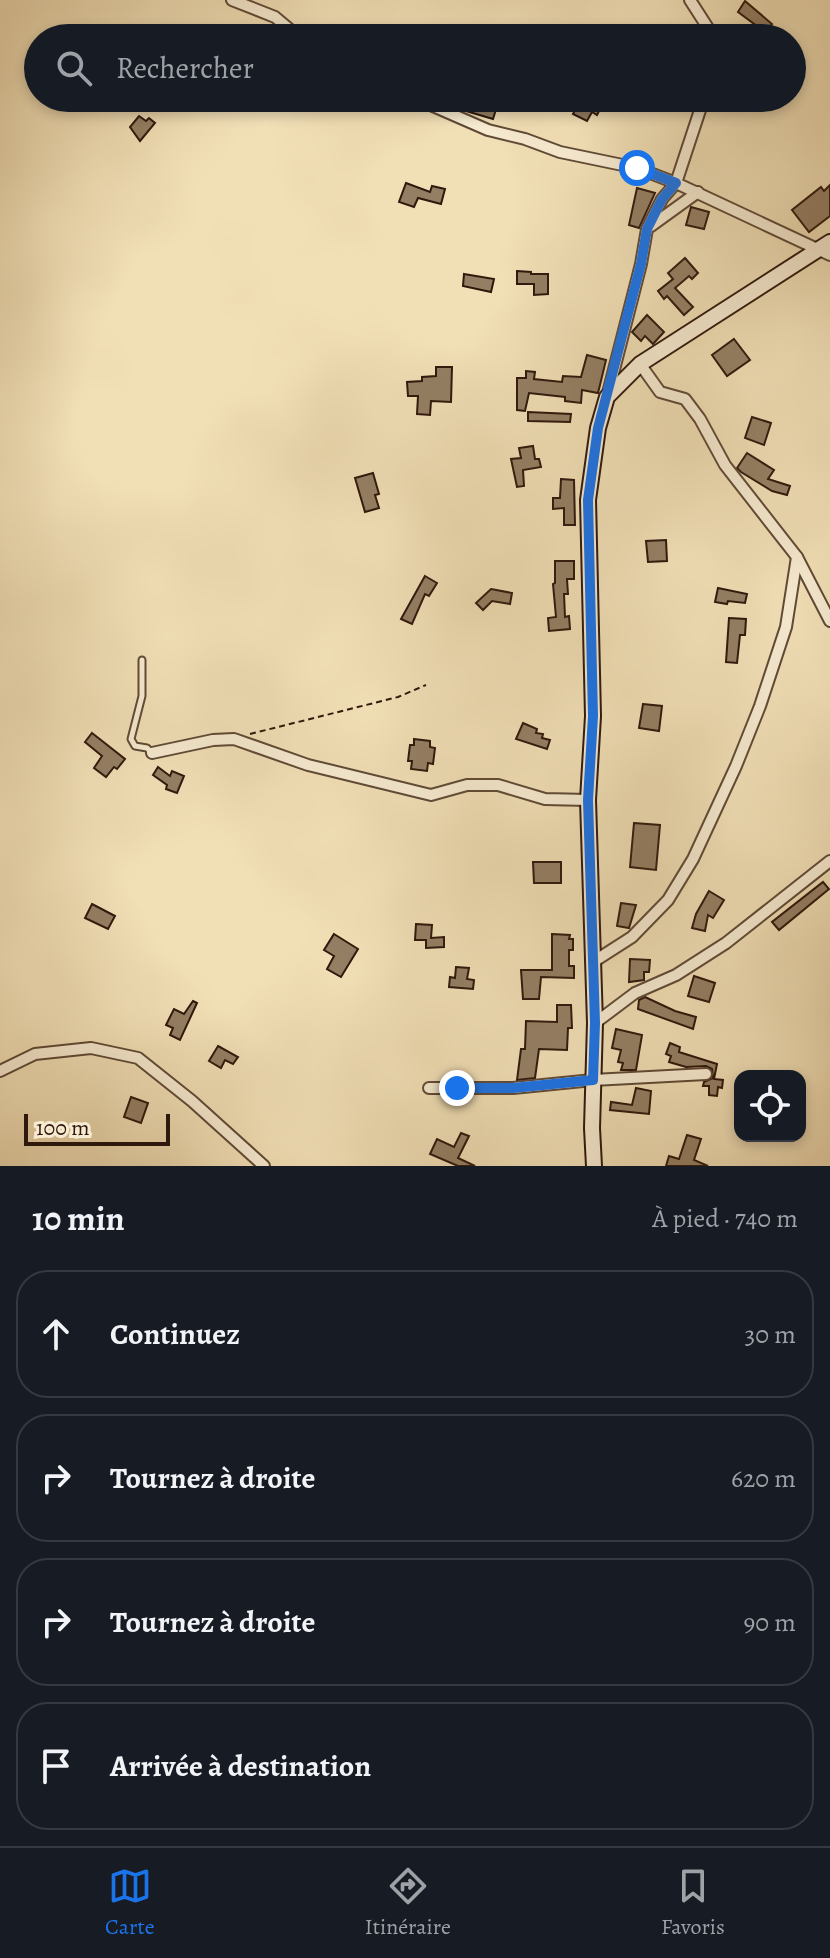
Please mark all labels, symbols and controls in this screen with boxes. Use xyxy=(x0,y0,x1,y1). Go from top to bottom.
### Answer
search box xyxy=(24,24,806,112)
icon: search xyxy=(52,46,96,90)
text: Rechercher xyxy=(116,48,254,88)
route start xyxy=(619,150,655,186)
route end xyxy=(439,1070,475,1106)
map controls xyxy=(734,1070,806,1142)
button: locate xyxy=(734,1070,806,1142)
scale bar xyxy=(24,1110,170,1146)
text: 100 m xyxy=(36,1113,90,1143)
text: 10 min xyxy=(32,1195,125,1242)
text: À pied · 740 m xyxy=(652,1201,798,1236)
icon: ahead xyxy=(34,1312,78,1356)
text: Continuez xyxy=(110,1314,240,1354)
text: 30 m xyxy=(745,1317,796,1352)
icon: right xyxy=(34,1456,78,1500)
text: Tournez à droite xyxy=(110,1458,315,1498)
text: 620 m xyxy=(731,1461,796,1496)
icon: right xyxy=(34,1600,78,1644)
text: Tournez à droite xyxy=(110,1602,315,1642)
text: 90 m xyxy=(744,1605,796,1640)
icon: arrive xyxy=(34,1744,78,1788)
text: Arrivée à destination xyxy=(110,1746,371,1786)
tab: Carte xyxy=(105,1864,155,1942)
tab: Itinéraire xyxy=(365,1864,451,1942)
tab: Favoris xyxy=(661,1864,725,1942)

